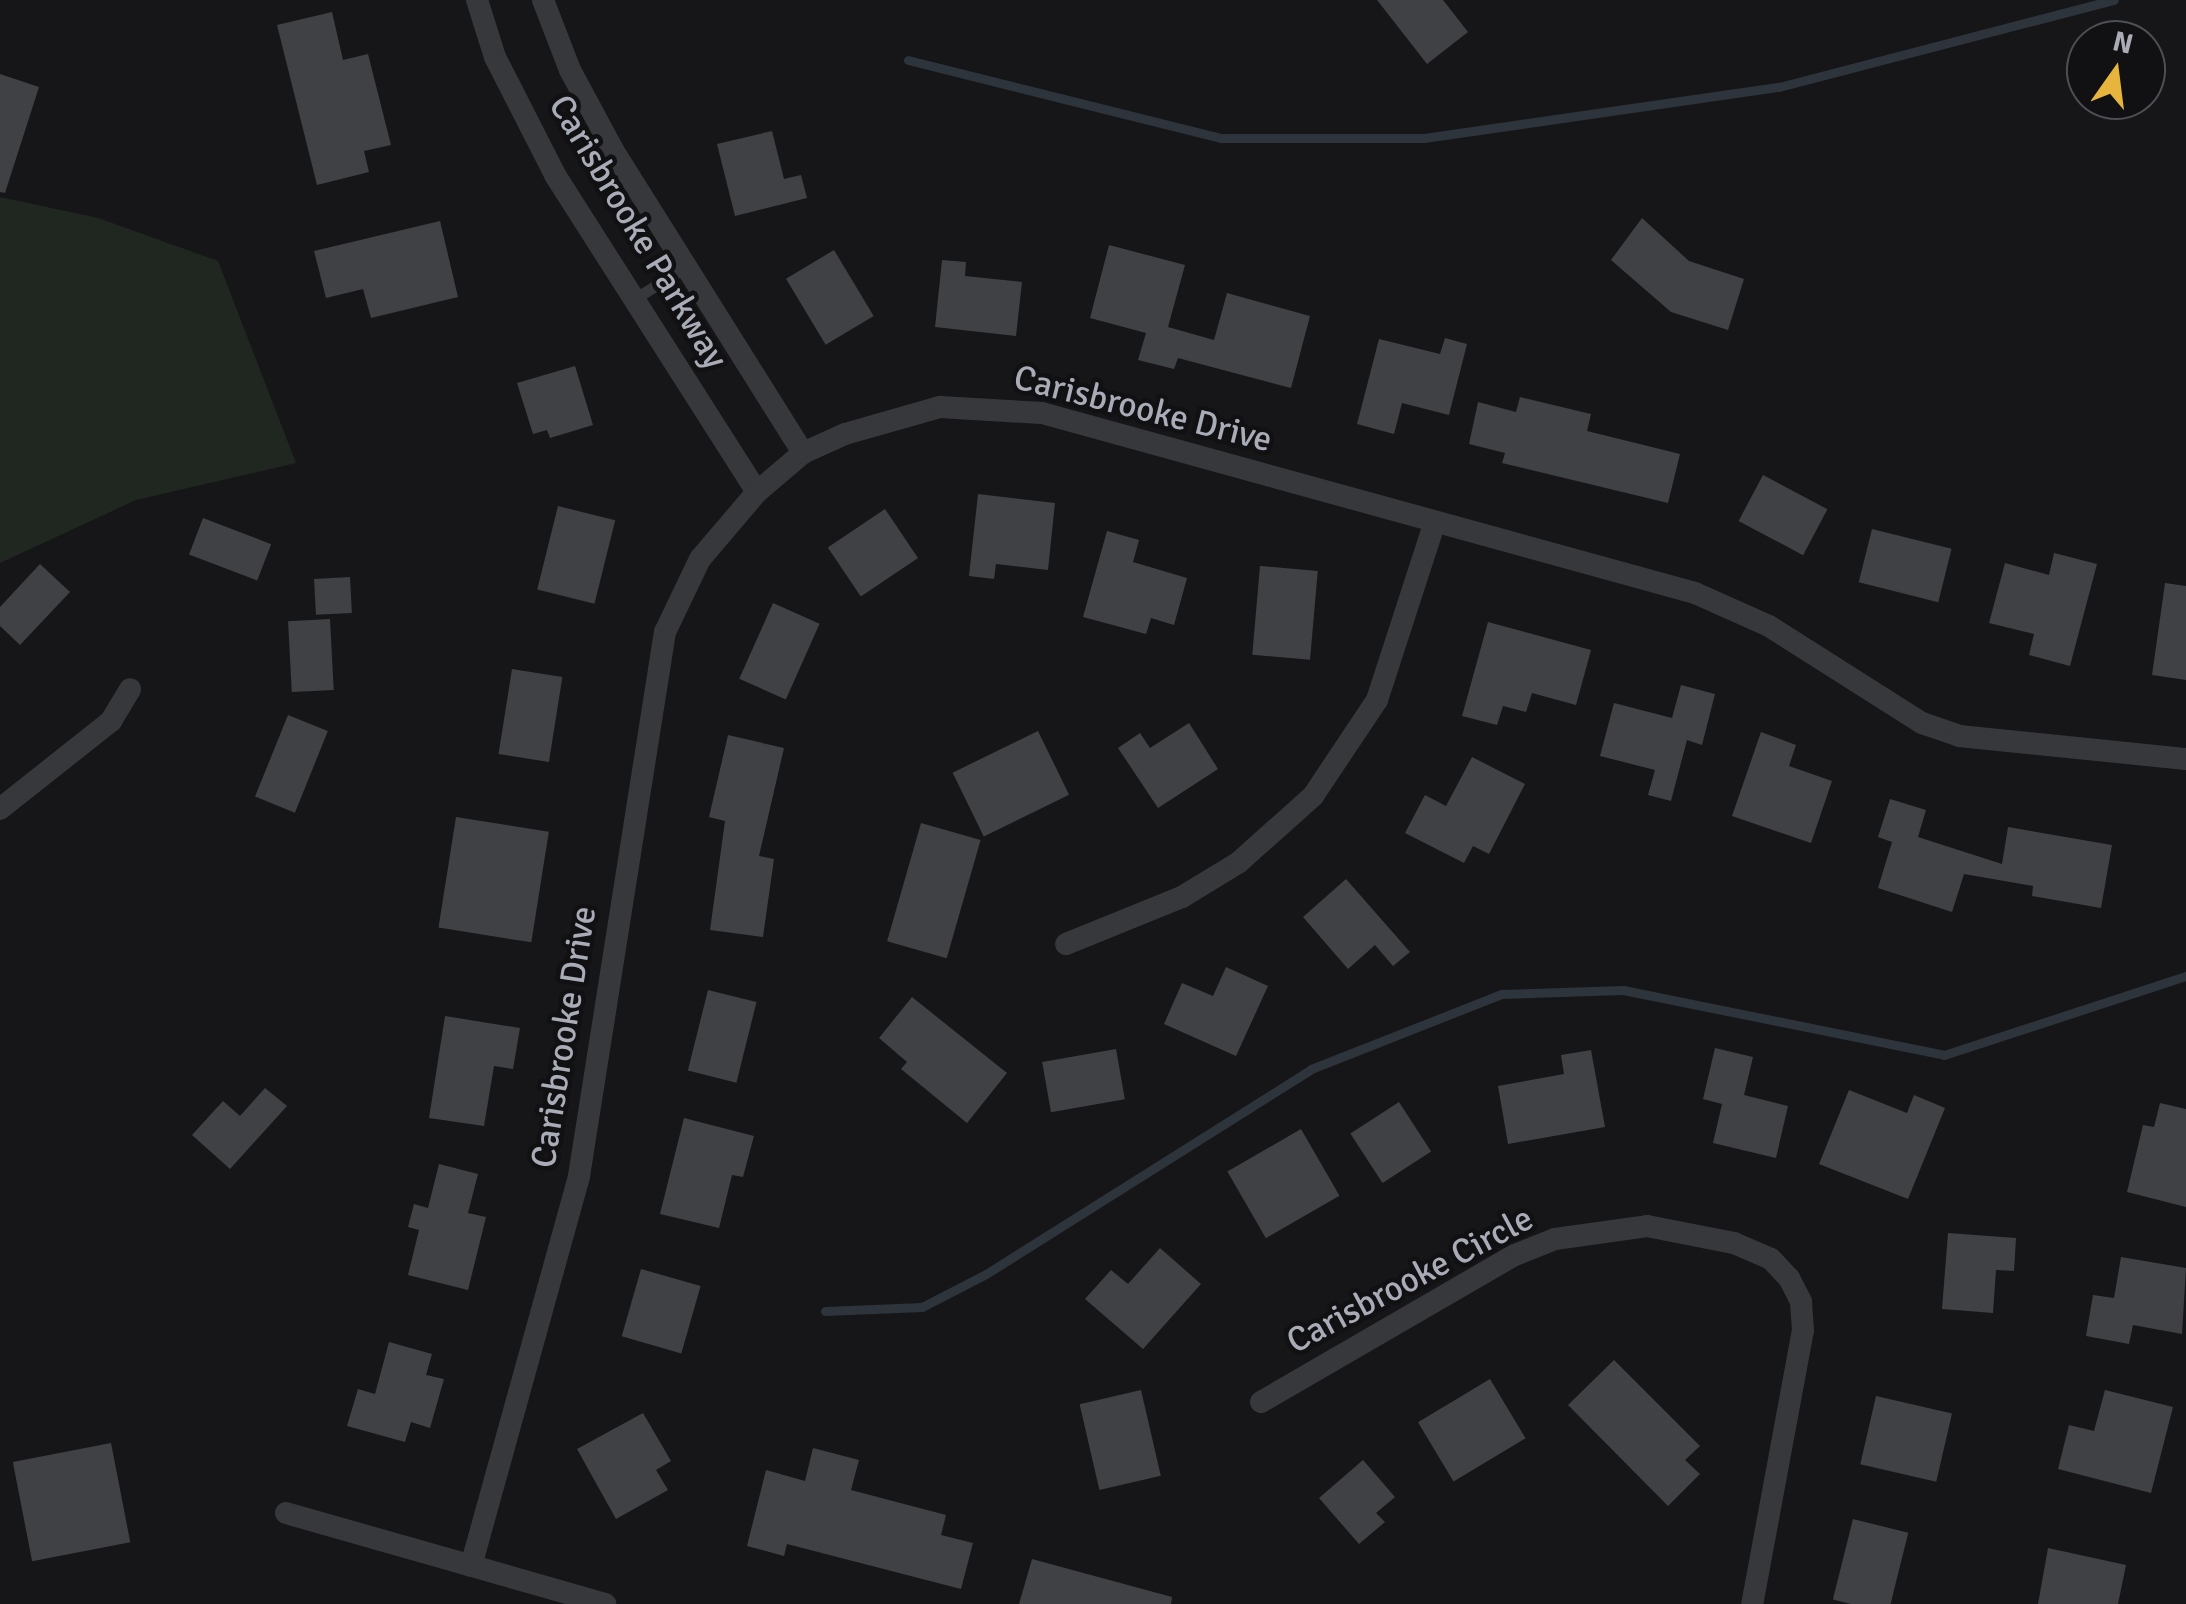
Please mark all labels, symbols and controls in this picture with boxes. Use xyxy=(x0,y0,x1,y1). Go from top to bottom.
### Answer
north arrow xyxy=(2066,20,2166,120)
text: N xyxy=(2109,24,2136,62)
street label: Carisbrooke Parkway xyxy=(540,87,736,377)
street label: Carisbrooke Drive xyxy=(1010,357,1276,461)
street label: Carisbrooke Drive xyxy=(523,903,605,1171)
street label: Carisbrooke Circle xyxy=(1280,1197,1540,1363)

